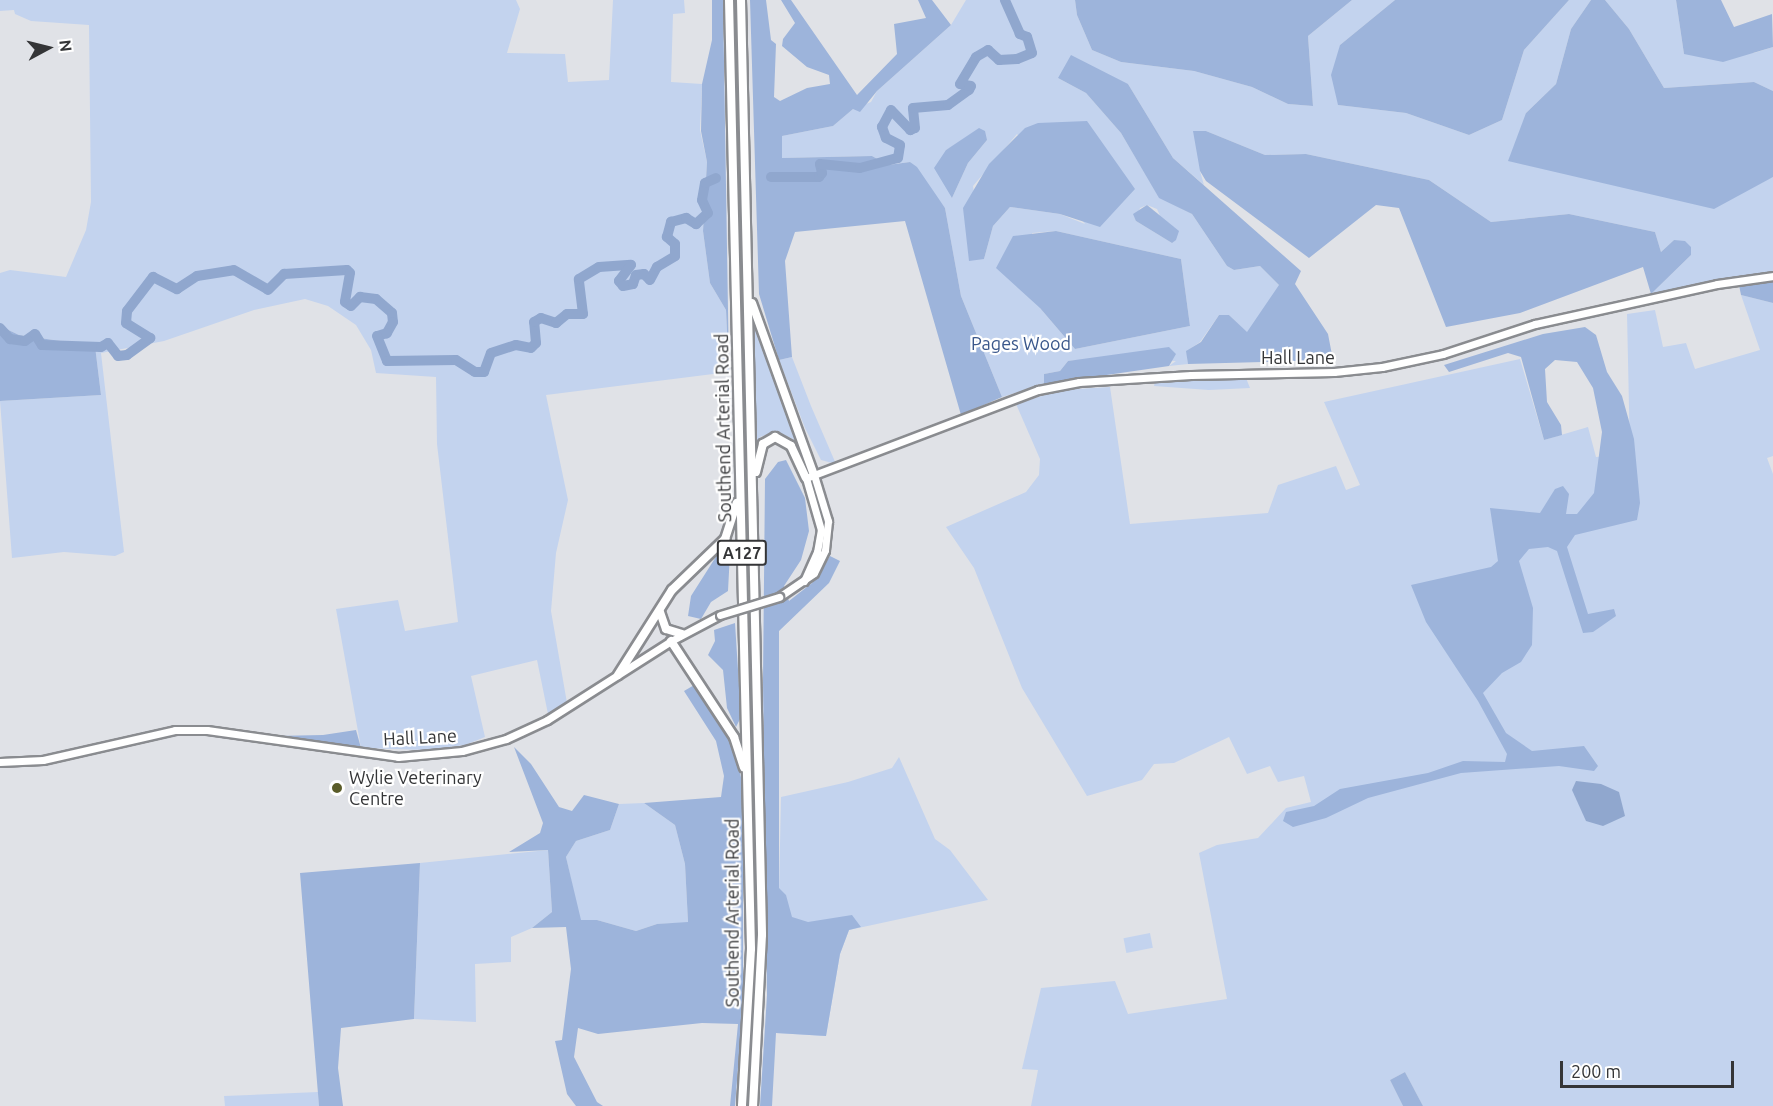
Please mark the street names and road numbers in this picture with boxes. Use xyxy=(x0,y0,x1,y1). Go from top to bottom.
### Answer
street label: Southend Arterial Road xyxy=(711,333,735,523)
street label: Hall Lane xyxy=(1261,346,1335,368)
road number: A127 xyxy=(716,540,768,566)
street label: Hall Lane xyxy=(382,724,458,750)
street label: Southend Arterial Road xyxy=(721,819,743,1007)

